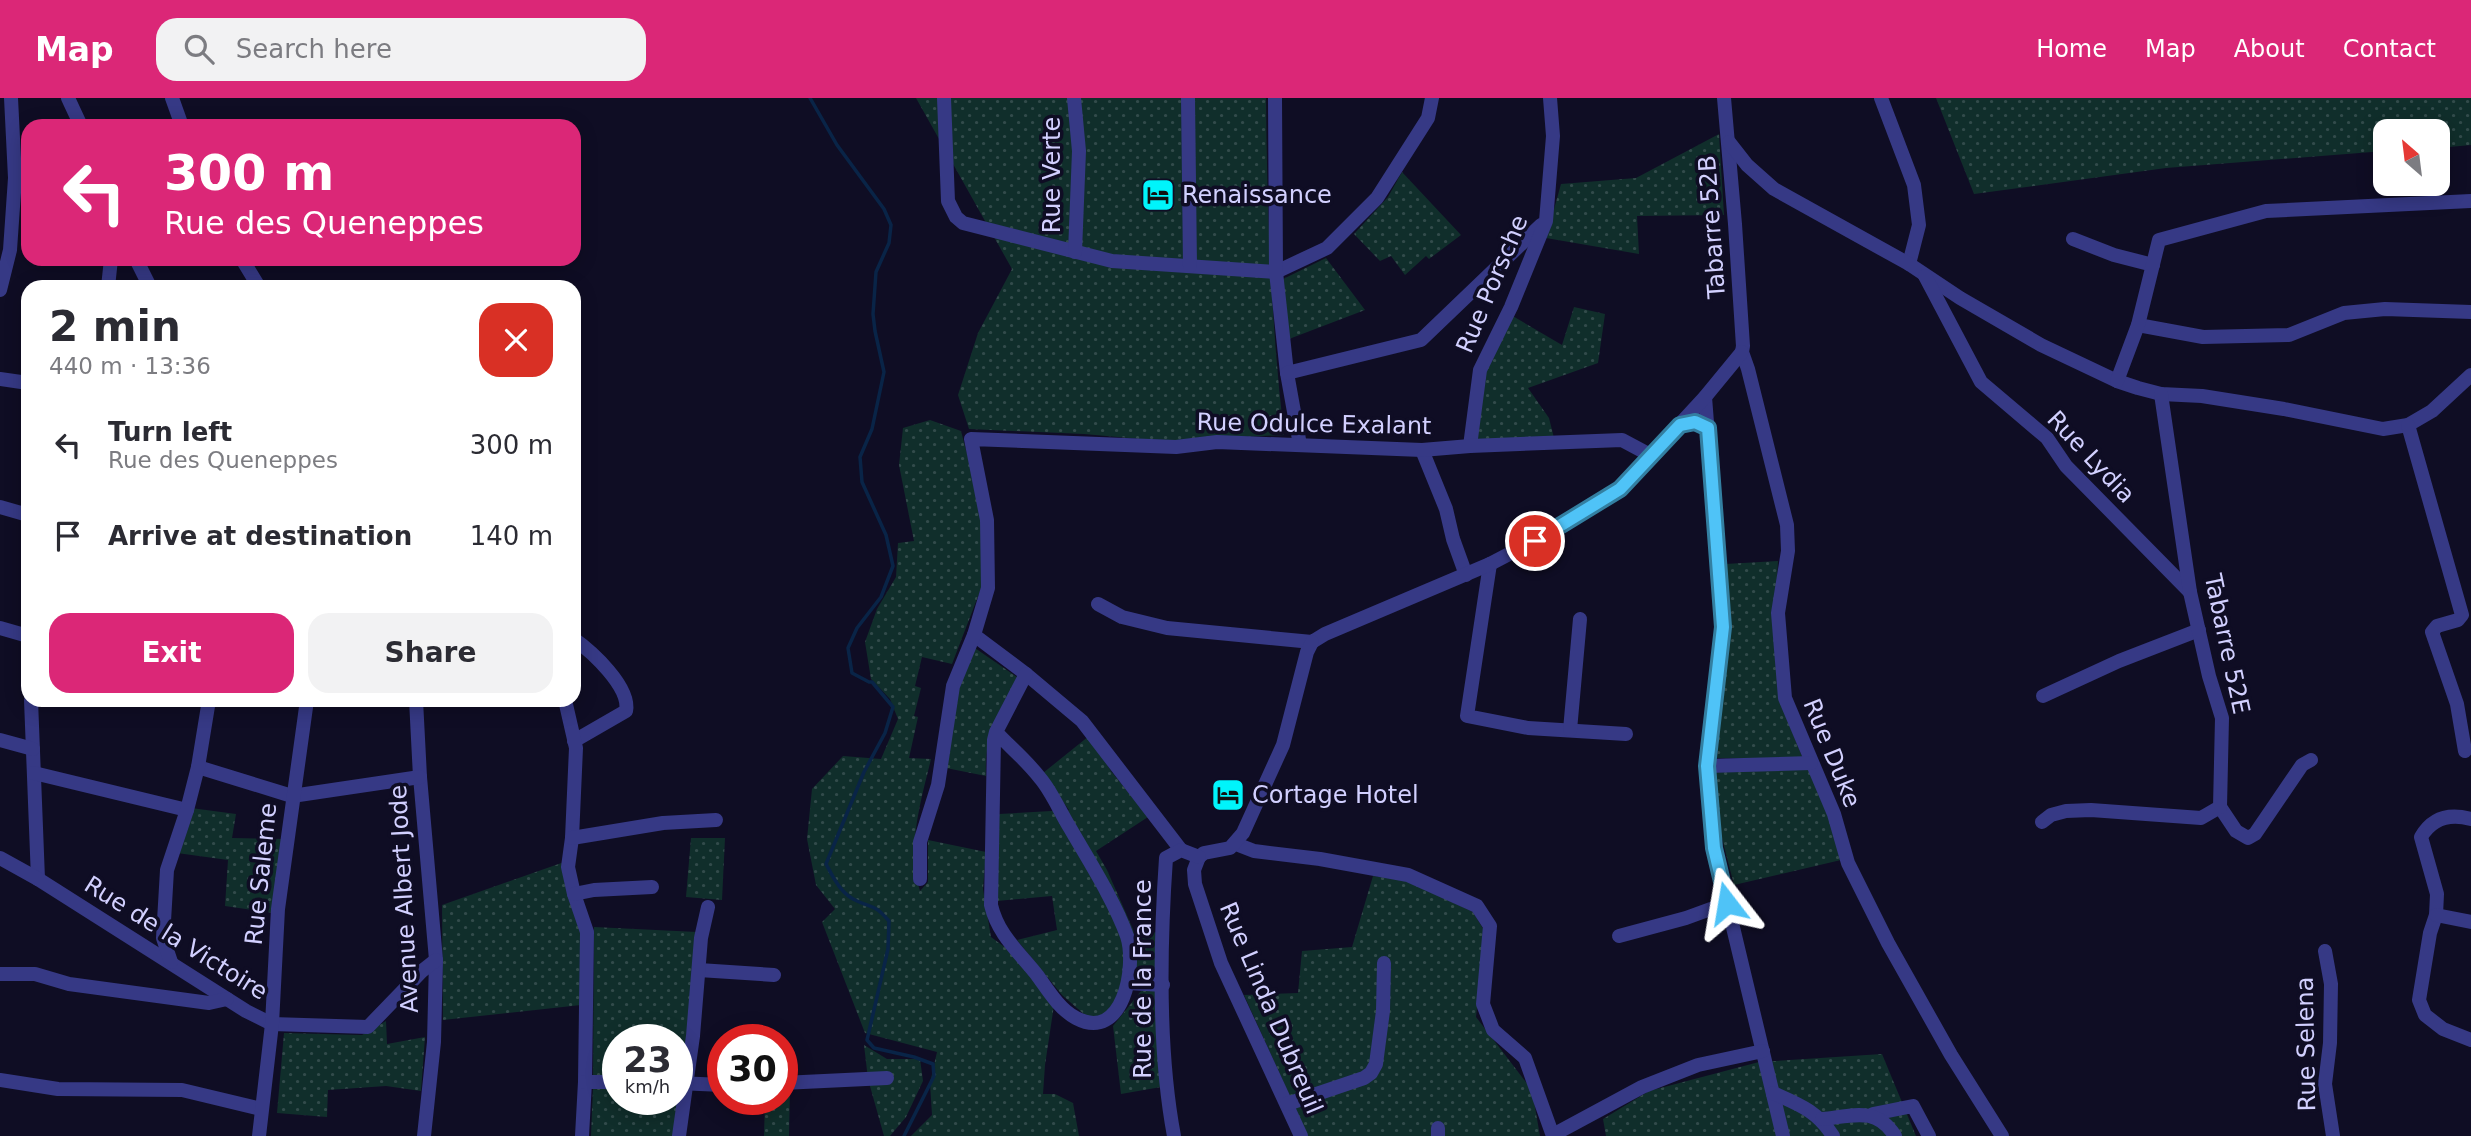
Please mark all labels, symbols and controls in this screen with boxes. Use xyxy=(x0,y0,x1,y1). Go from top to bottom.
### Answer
search box xyxy=(156,18,646,81)
text: Map xyxy=(35,30,114,69)
icon: search xyxy=(180,30,218,68)
text: Search here xyxy=(236,34,392,64)
text: Home xyxy=(2036,35,2107,63)
text: Map xyxy=(2145,35,2196,63)
text: About xyxy=(2234,35,2305,63)
text: Contact xyxy=(2343,35,2436,63)
street label: Rue Verte xyxy=(1038,117,1066,233)
north arrow xyxy=(2373,119,2450,196)
map controls xyxy=(2373,119,2450,196)
text: 300 m xyxy=(164,145,334,202)
icon: left xyxy=(49,147,140,238)
street label: Tabarre 52B xyxy=(1693,154,1731,301)
hotel icon: Renaissance xyxy=(1139,176,1177,214)
place label: Renaissance xyxy=(1182,181,1332,209)
text: Rue des Queneppes xyxy=(164,204,484,242)
street label: Rue Porsche xyxy=(1450,211,1534,357)
text: 2 min xyxy=(49,302,181,351)
button: close xyxy=(479,303,553,377)
text: 440 m · 13:36 xyxy=(49,353,211,379)
street label: Rue Lydia xyxy=(2041,405,2141,509)
street label: Rue Odulce Exalant xyxy=(1196,408,1432,440)
text: Turn left xyxy=(108,417,232,447)
icon: left xyxy=(49,426,87,464)
text: 300 m xyxy=(470,430,553,460)
text: Rue des Queneppes xyxy=(108,447,338,473)
pin xyxy=(1505,511,1565,571)
icon: arrive xyxy=(49,517,87,555)
text: Arrive at destination xyxy=(108,521,412,551)
text: 140 m xyxy=(470,521,553,551)
icon: arrive xyxy=(1516,522,1554,560)
street label: Tabarre 52E xyxy=(2198,571,2255,716)
button: Exit xyxy=(49,613,294,693)
button: Share xyxy=(308,613,553,693)
street label: Rue Duke xyxy=(1798,695,1866,811)
hotel icon: Cortage Hotel xyxy=(1209,776,1247,814)
place label: Cortage Hotel xyxy=(1252,781,1419,809)
street label: Avenue Albert Jode xyxy=(384,784,424,1014)
street label: Rue Saleme xyxy=(240,802,282,946)
position arrow xyxy=(1690,866,1764,940)
street label: Rue de la Victoire xyxy=(79,870,273,1006)
street label: Rue de la France xyxy=(1129,879,1157,1079)
street label: Rue Linda Dubreuil xyxy=(1214,898,1328,1118)
street label: Rue Selena xyxy=(2291,976,2321,1112)
speed limit sign: 30 xyxy=(707,1024,798,1115)
text: 23 xyxy=(623,1040,672,1080)
text: km/h xyxy=(625,1076,670,1097)

